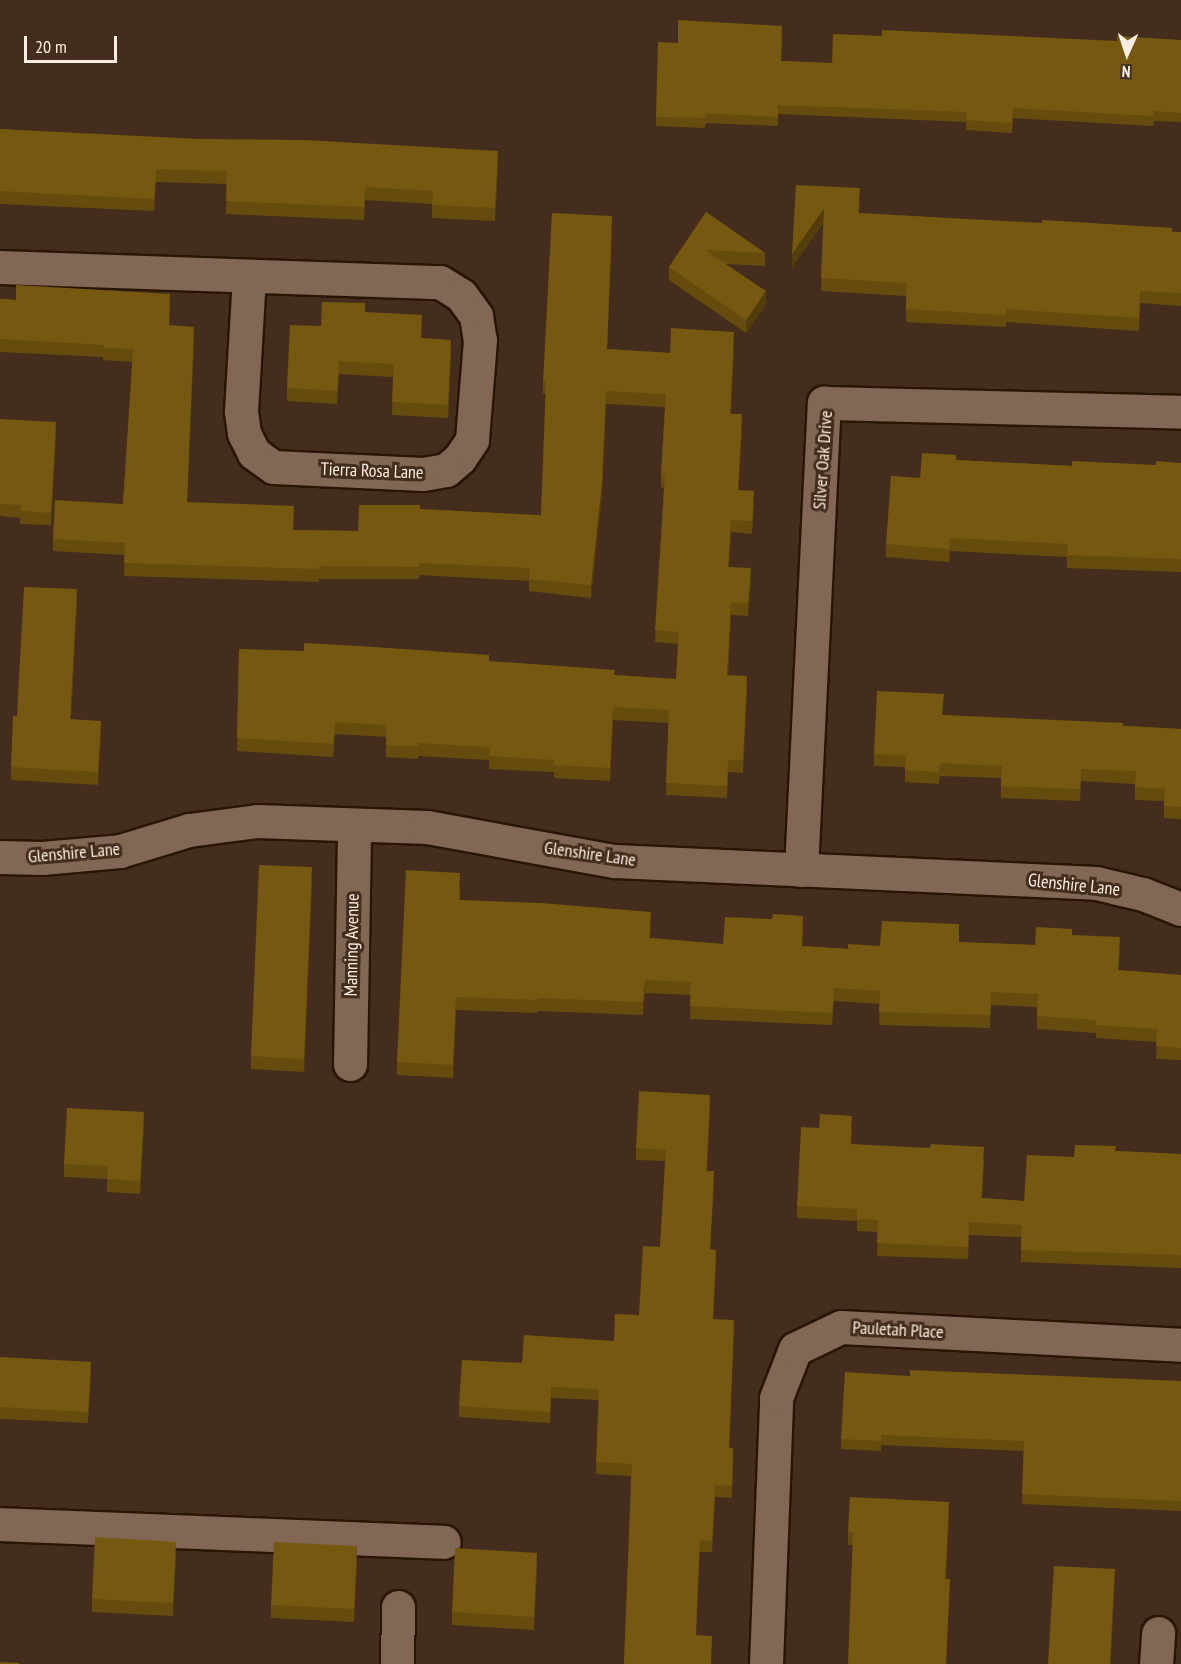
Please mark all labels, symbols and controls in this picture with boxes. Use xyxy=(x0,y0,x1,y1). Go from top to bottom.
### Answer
scale bar xyxy=(27,24,120,62)
north arrow xyxy=(1097,24,1157,84)
text: 20 m xyxy=(35,35,67,58)
text: N xyxy=(1121,62,1131,82)
street label: Silver Oak Drive xyxy=(809,410,837,510)
street label: Tierra Rosa Lane xyxy=(320,458,424,484)
street label: Glenshire Lane xyxy=(543,837,637,871)
street label: Glenshire Lane xyxy=(27,838,121,868)
street label: Glenshire Lane xyxy=(1027,869,1121,901)
street label: Manning Avenue xyxy=(340,893,364,997)
street label: Pauletah Place xyxy=(852,1317,944,1343)

